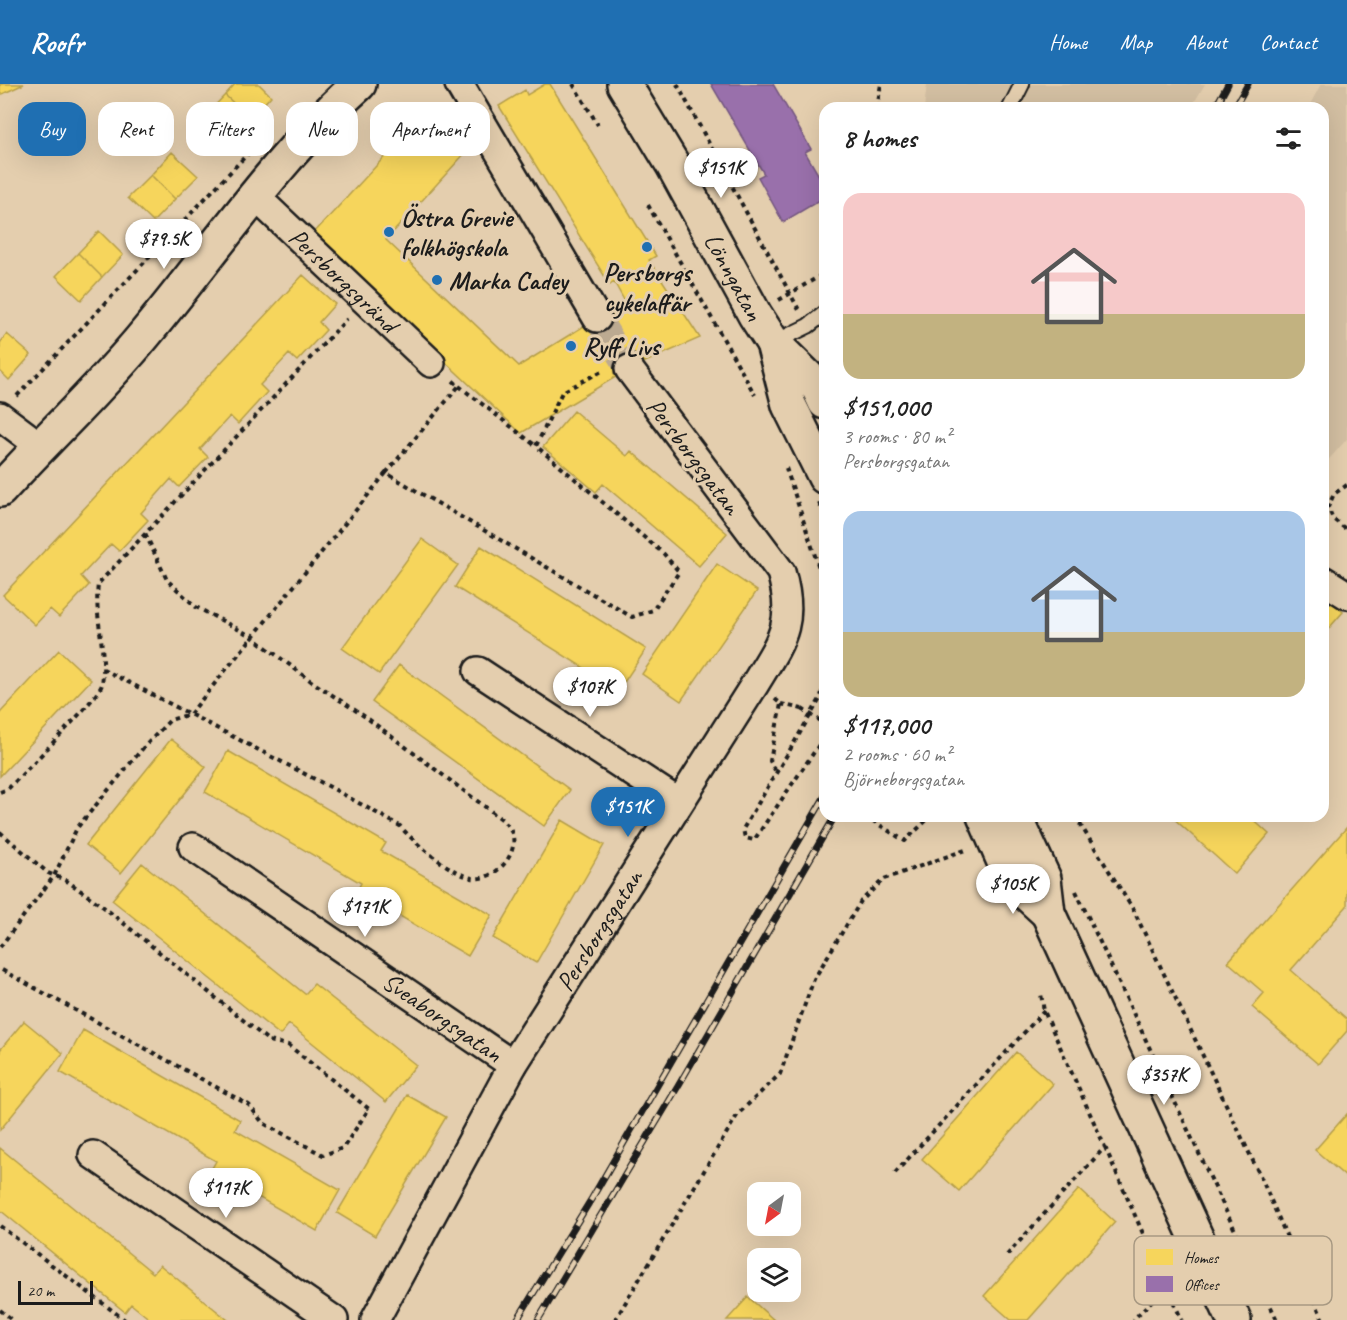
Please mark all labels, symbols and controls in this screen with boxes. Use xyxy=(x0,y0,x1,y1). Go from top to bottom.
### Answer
text: Roofr xyxy=(30,25,84,60)
text: Home xyxy=(1049,29,1087,55)
text: Map xyxy=(1120,29,1152,55)
text: About xyxy=(1185,29,1227,55)
text: Contact xyxy=(1260,29,1317,55)
chip: Buy xyxy=(18,102,86,156)
chip: Rent xyxy=(98,102,174,156)
chip: Filters xyxy=(186,102,274,156)
chip: New xyxy=(286,102,358,156)
chip: Apartment xyxy=(370,102,490,156)
text: 8 homes xyxy=(843,122,916,155)
icon: filters xyxy=(1272,122,1305,155)
pin: $151K xyxy=(679,148,763,199)
text: $151K xyxy=(698,155,744,180)
place label: Östra Grevie folkhögskola xyxy=(401,201,514,264)
pin: $79.5K xyxy=(115,219,213,270)
street label: Persborgsgränd xyxy=(282,221,407,342)
marker: Östra Grevie folkhögskola xyxy=(382,225,396,239)
text: $79.5K xyxy=(139,226,189,251)
street label: Lönngatan xyxy=(696,227,771,327)
icon: home xyxy=(1020,232,1128,340)
marker: Persborgs cykelaffär xyxy=(640,240,654,254)
place label: Persborgs cykelaffär xyxy=(603,256,694,319)
place label: Marka Cadey xyxy=(449,264,570,297)
marker: Marka Cadey xyxy=(430,273,444,287)
place label: Ryff Livs xyxy=(583,330,662,363)
marker: Ryff Livs xyxy=(564,339,578,353)
street label: Persborgsgatan xyxy=(639,391,749,522)
text: $151,000 xyxy=(843,391,930,424)
text: 3 rooms · 80 m² xyxy=(843,424,951,449)
text: Persborgsgatan xyxy=(843,449,949,474)
icon: home xyxy=(1020,550,1128,658)
pin: $107K xyxy=(548,667,632,718)
text: $107K xyxy=(567,674,613,699)
text: $117,000 xyxy=(843,709,930,742)
text: 2 rooms · 60 m² xyxy=(843,742,951,767)
text: Björneborgsgatan xyxy=(843,767,964,792)
pin: $151K xyxy=(586,787,670,838)
text: $151K xyxy=(605,794,651,819)
street label: Persborgsgatan xyxy=(548,862,651,997)
pin: $105K xyxy=(971,864,1055,915)
text: $105K xyxy=(990,871,1036,896)
pin: $171K xyxy=(323,887,407,938)
text: $171K xyxy=(342,894,388,919)
street label: Sveaborgsgatan xyxy=(376,965,509,1070)
pin: $357K xyxy=(1122,1055,1206,1106)
text: $357K xyxy=(1141,1062,1187,1087)
pin: $117K xyxy=(184,1168,268,1219)
text: $117K xyxy=(203,1175,249,1200)
north arrow xyxy=(747,1182,801,1236)
map controls xyxy=(747,1182,801,1302)
legend xyxy=(1134,1236,1332,1305)
button: layers xyxy=(747,1248,801,1302)
text: Homes xyxy=(1184,1248,1220,1268)
text: Offices xyxy=(1184,1275,1220,1295)
scale bar xyxy=(18,1278,93,1306)
text: 20 m xyxy=(27,1281,54,1301)

